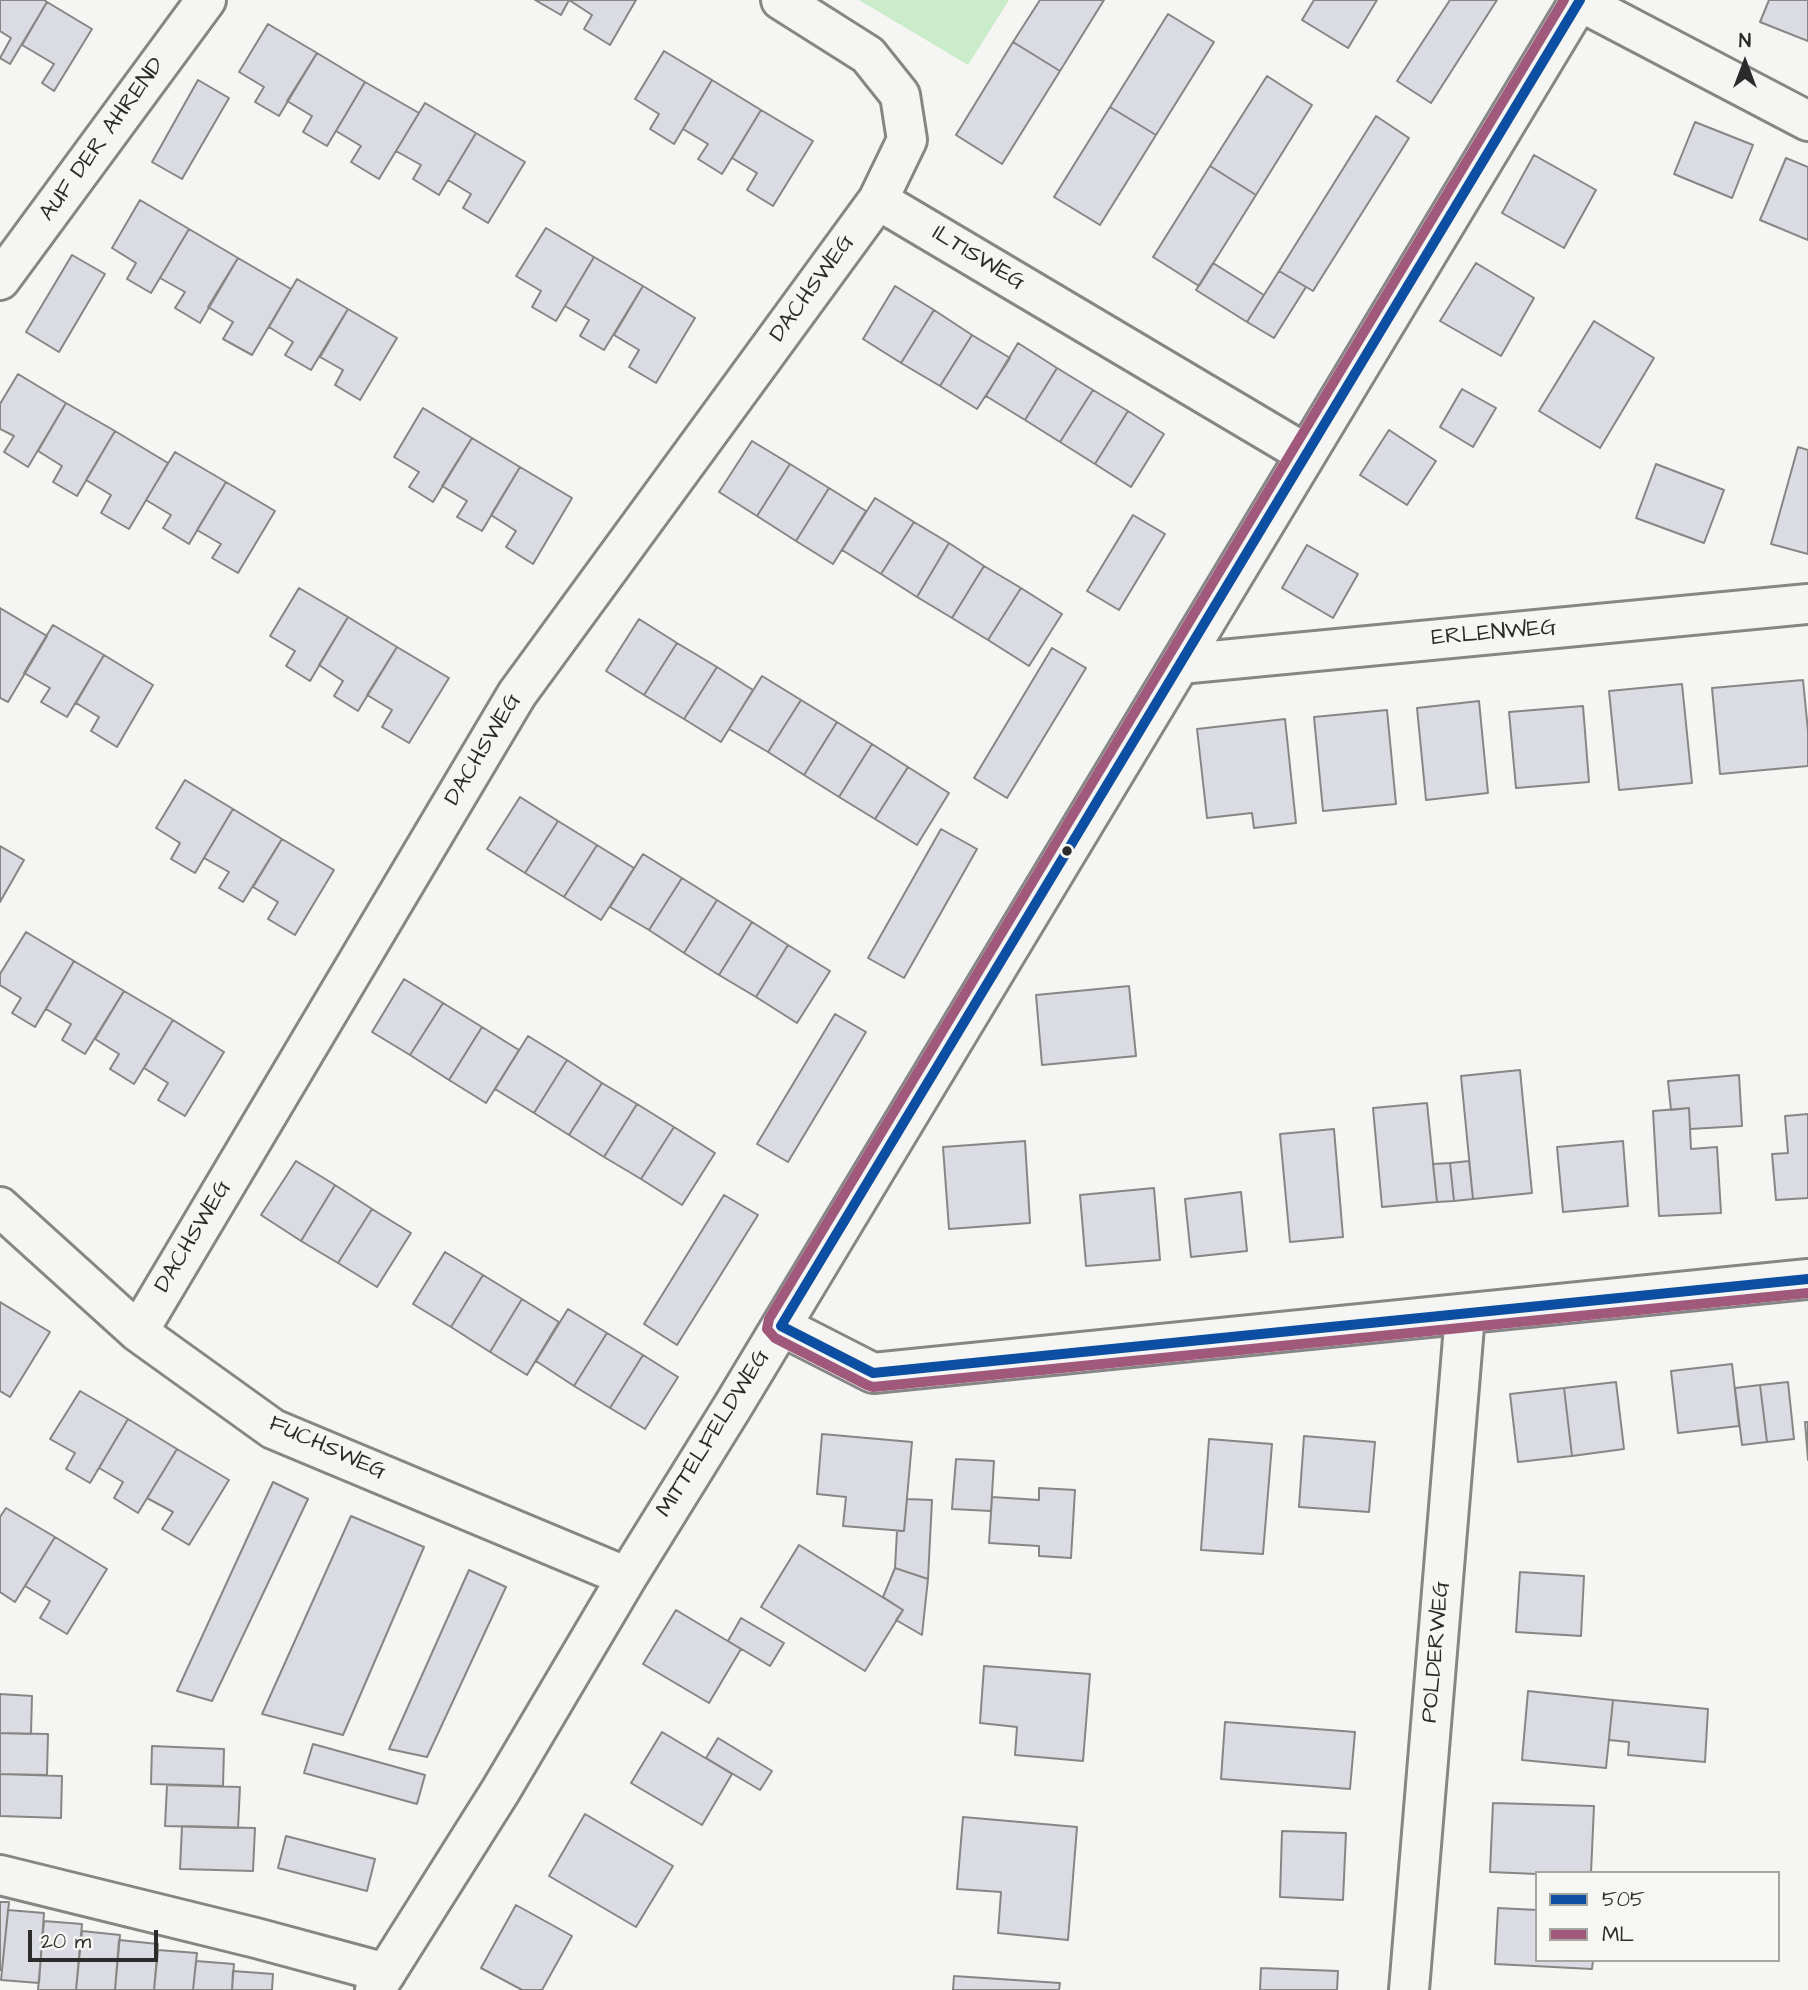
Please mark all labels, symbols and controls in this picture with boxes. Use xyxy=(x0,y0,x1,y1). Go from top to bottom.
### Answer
north arrow xyxy=(1710,28,1780,98)
text: N xyxy=(1739,28,1751,55)
street label: AUF DER AHREND xyxy=(35,53,171,227)
street label: ILTISWEG xyxy=(927,221,1029,297)
street label: DACHSWEG xyxy=(765,230,861,348)
street label: ERLENWEG xyxy=(1430,615,1558,653)
street label: DACHSWEG xyxy=(440,689,528,811)
unlabelled marker xyxy=(1060,844,1074,858)
street label: DACHSWEG xyxy=(150,1176,238,1298)
street label: MITTELFELDWEG xyxy=(651,1345,777,1523)
street label: FUCHSWEG xyxy=(264,1411,390,1487)
street label: POLDERWEG xyxy=(1417,1580,1457,1724)
legend xyxy=(1535,1871,1780,1962)
text: 505 xyxy=(1602,1885,1645,1914)
scale bar xyxy=(32,1916,161,1960)
text: ML xyxy=(1602,1920,1634,1949)
text: 20 m xyxy=(41,1927,91,1956)

